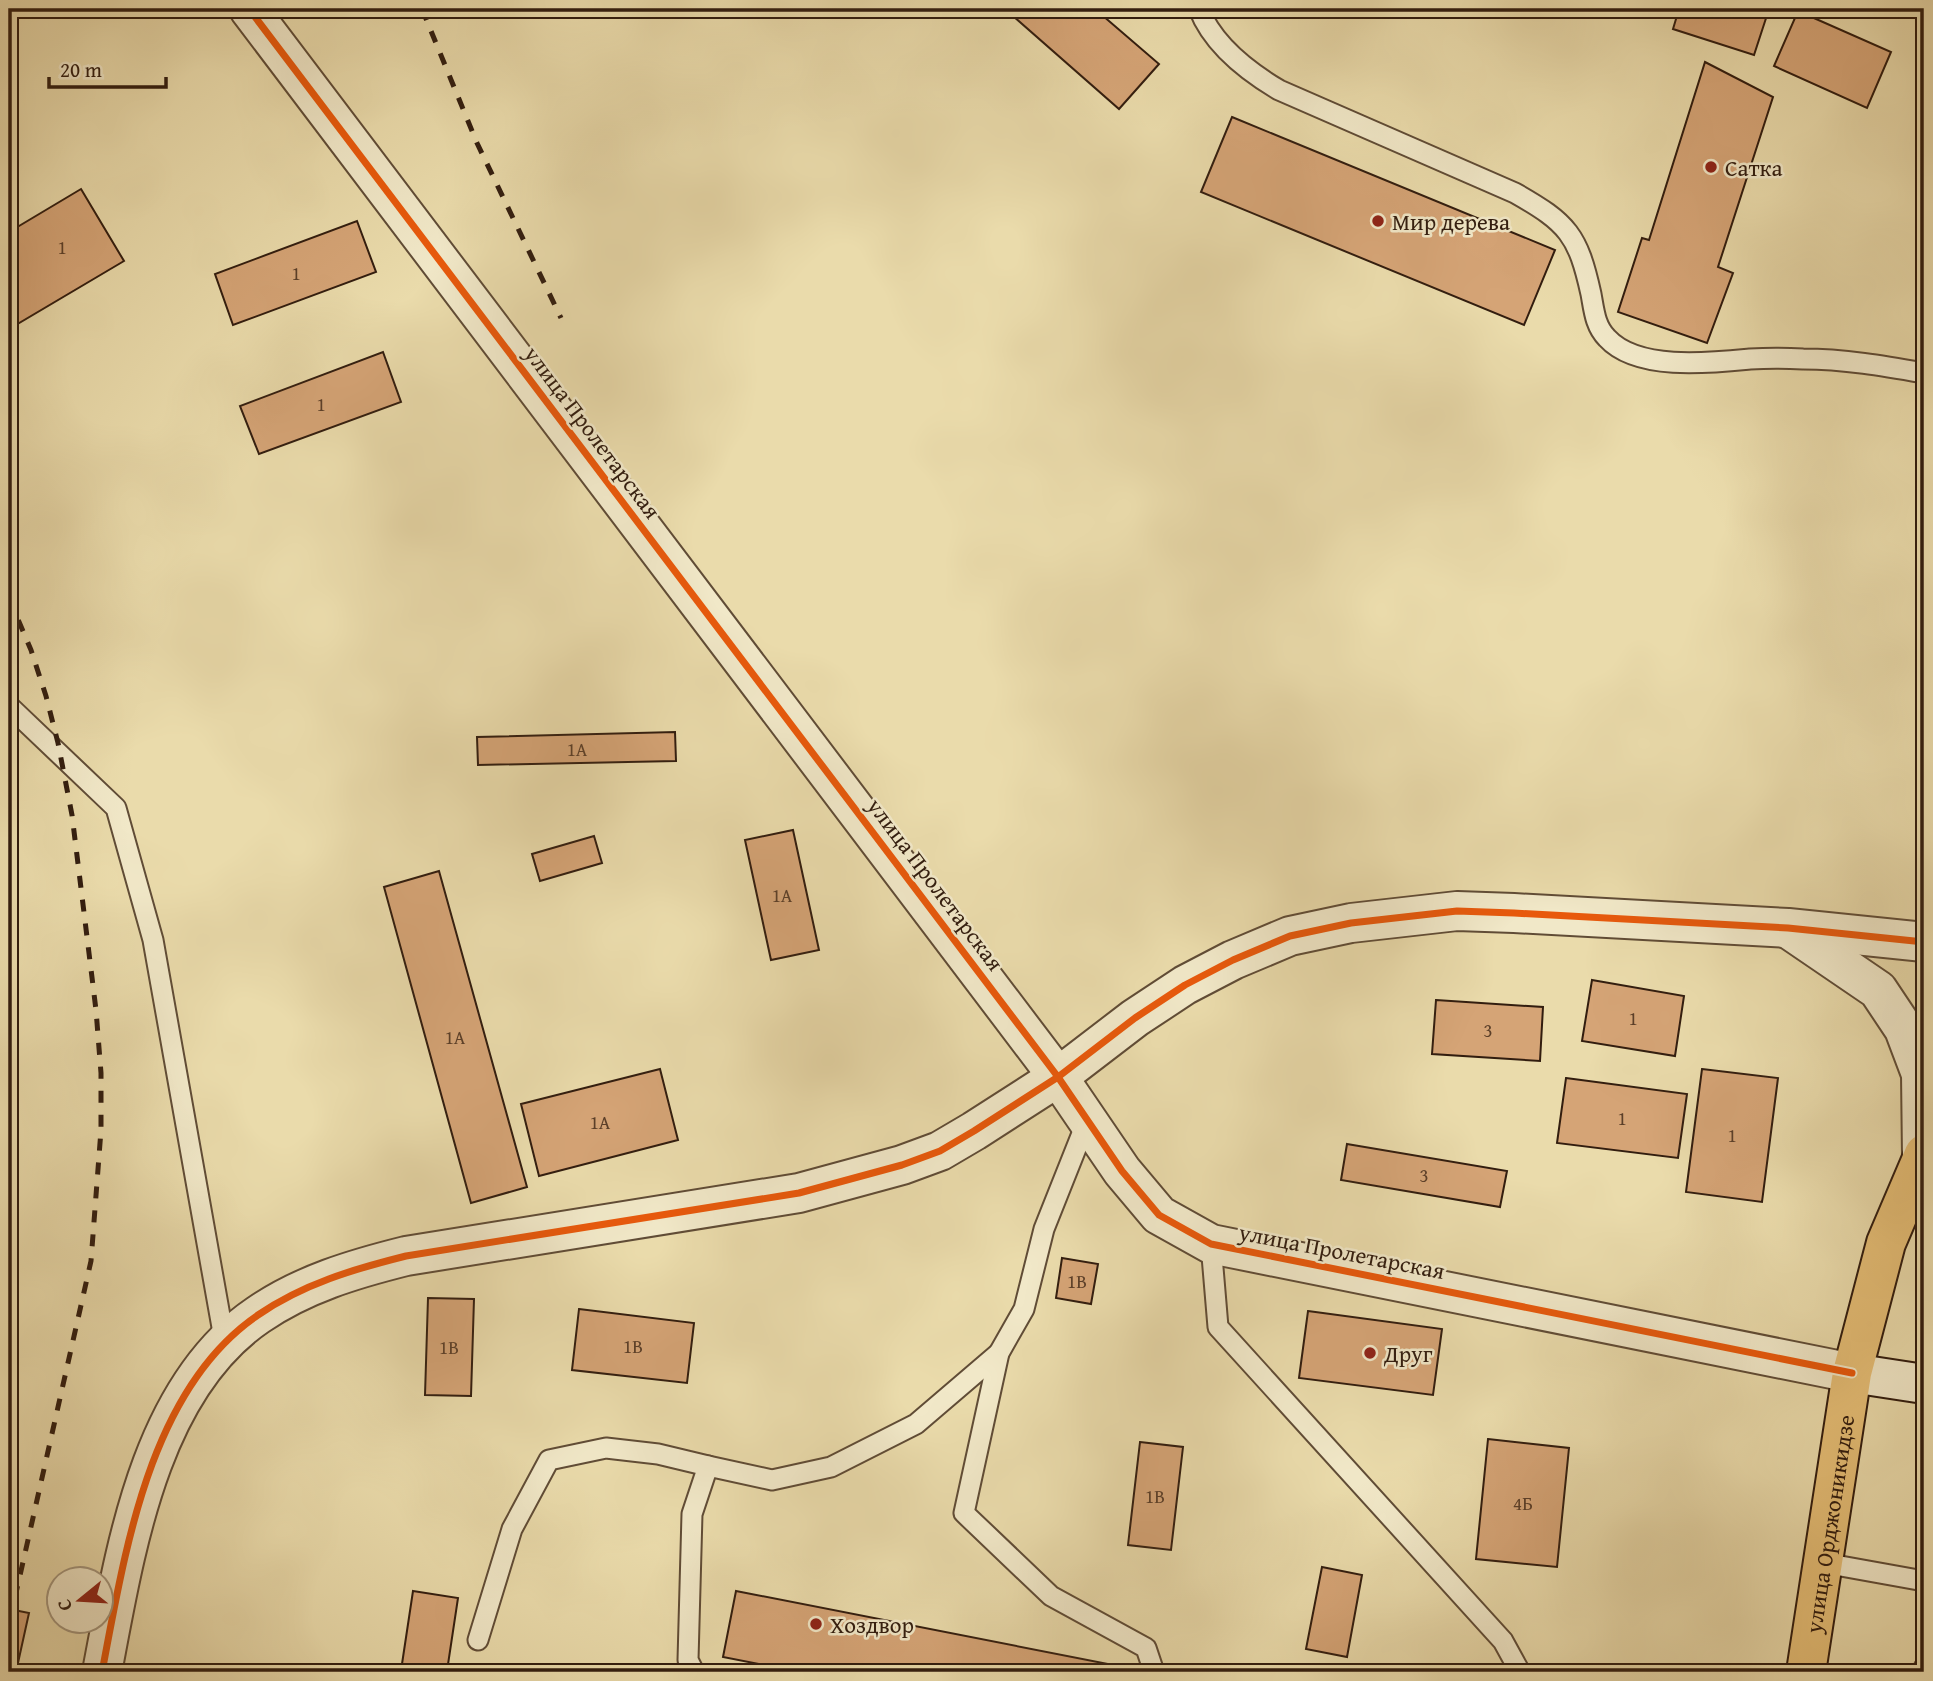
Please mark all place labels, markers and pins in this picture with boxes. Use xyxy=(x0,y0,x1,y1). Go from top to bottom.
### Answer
place label: Сатка xyxy=(1725,151,1783,184)
marker: Сатка xyxy=(1703,159,1719,175)
place label: Мир дерева xyxy=(1392,205,1510,238)
marker: Мир дерева xyxy=(1370,213,1386,229)
place label: Друг xyxy=(1383,1337,1433,1370)
marker: Друг xyxy=(1362,1345,1378,1361)
place label: Хоздвор xyxy=(830,1608,914,1641)
marker: Хоздвор xyxy=(808,1616,824,1632)

